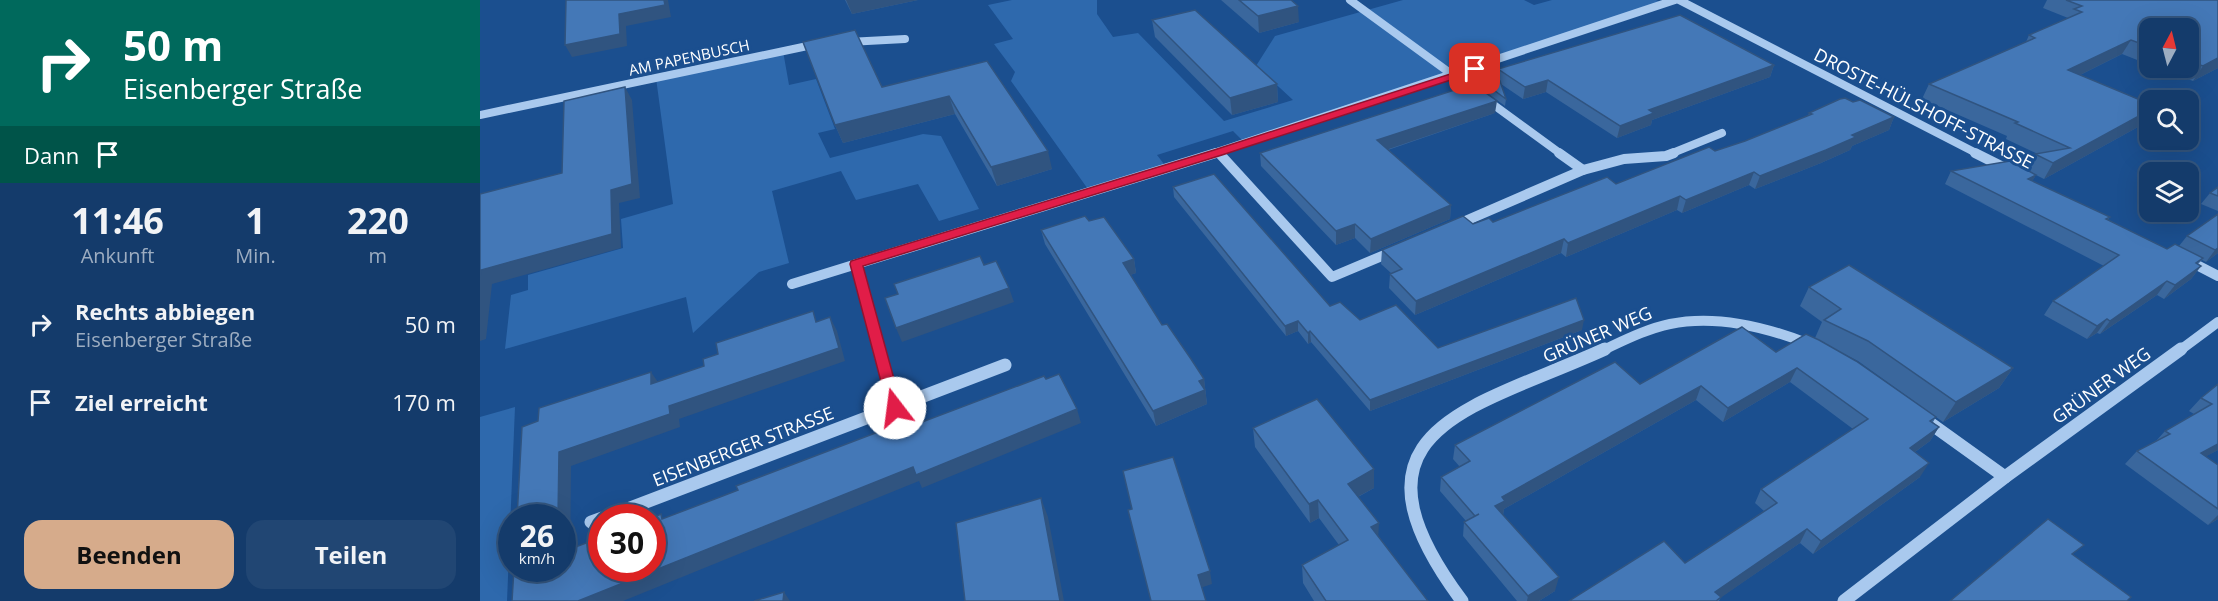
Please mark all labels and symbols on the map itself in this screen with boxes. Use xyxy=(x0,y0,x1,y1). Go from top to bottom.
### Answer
north arrow xyxy=(2139,18,2199,78)
street label: AM PAPENBUSCH xyxy=(627,34,751,80)
street label: DROSTE-HÜLSHOFF-STRASSE xyxy=(1810,42,2038,174)
pin xyxy=(1449,43,1500,94)
street label: GRÜNER WEG xyxy=(1539,300,1655,368)
street label: GRÜNER WEG xyxy=(2047,341,2155,429)
position arrow xyxy=(863,376,927,440)
street label: EISENBERGER STRASSE xyxy=(649,400,837,492)
speed limit sign: 30 xyxy=(588,504,666,582)

